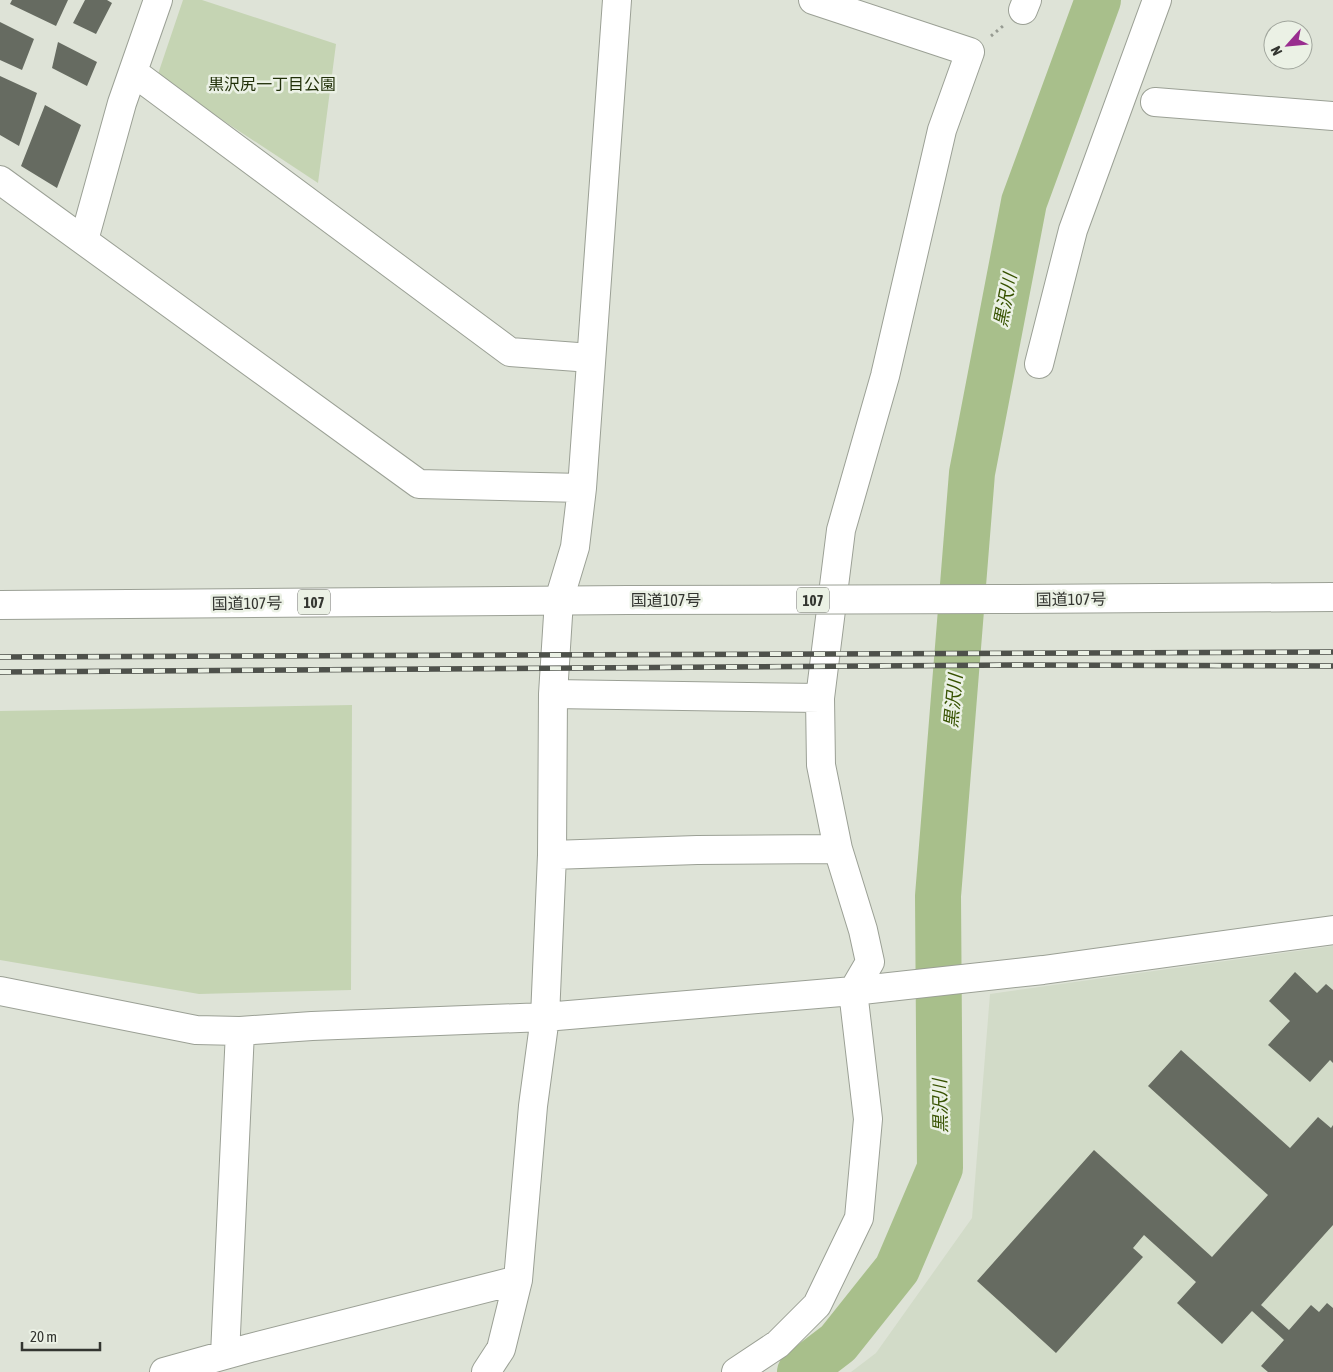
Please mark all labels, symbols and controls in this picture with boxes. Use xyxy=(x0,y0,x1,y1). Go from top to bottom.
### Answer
north arrow xyxy=(1263,20,1313,70)
text: N xyxy=(1267,44,1285,58)
park label: 黒沢尻一丁目公園 xyxy=(208,75,336,93)
water label: 黒沢川 xyxy=(990,270,1021,329)
road number: 107 xyxy=(797,588,829,612)
street label: 国道107号 xyxy=(1036,589,1106,609)
road number: 107 xyxy=(298,590,330,614)
street label: 国道107号 xyxy=(631,591,701,609)
street label: 国道107号 xyxy=(212,593,282,613)
water label: 黒沢川 xyxy=(940,671,966,729)
water label: 黒沢川 xyxy=(929,1077,951,1133)
scale bar xyxy=(22,1320,100,1352)
text: 20 m xyxy=(30,1328,57,1345)

